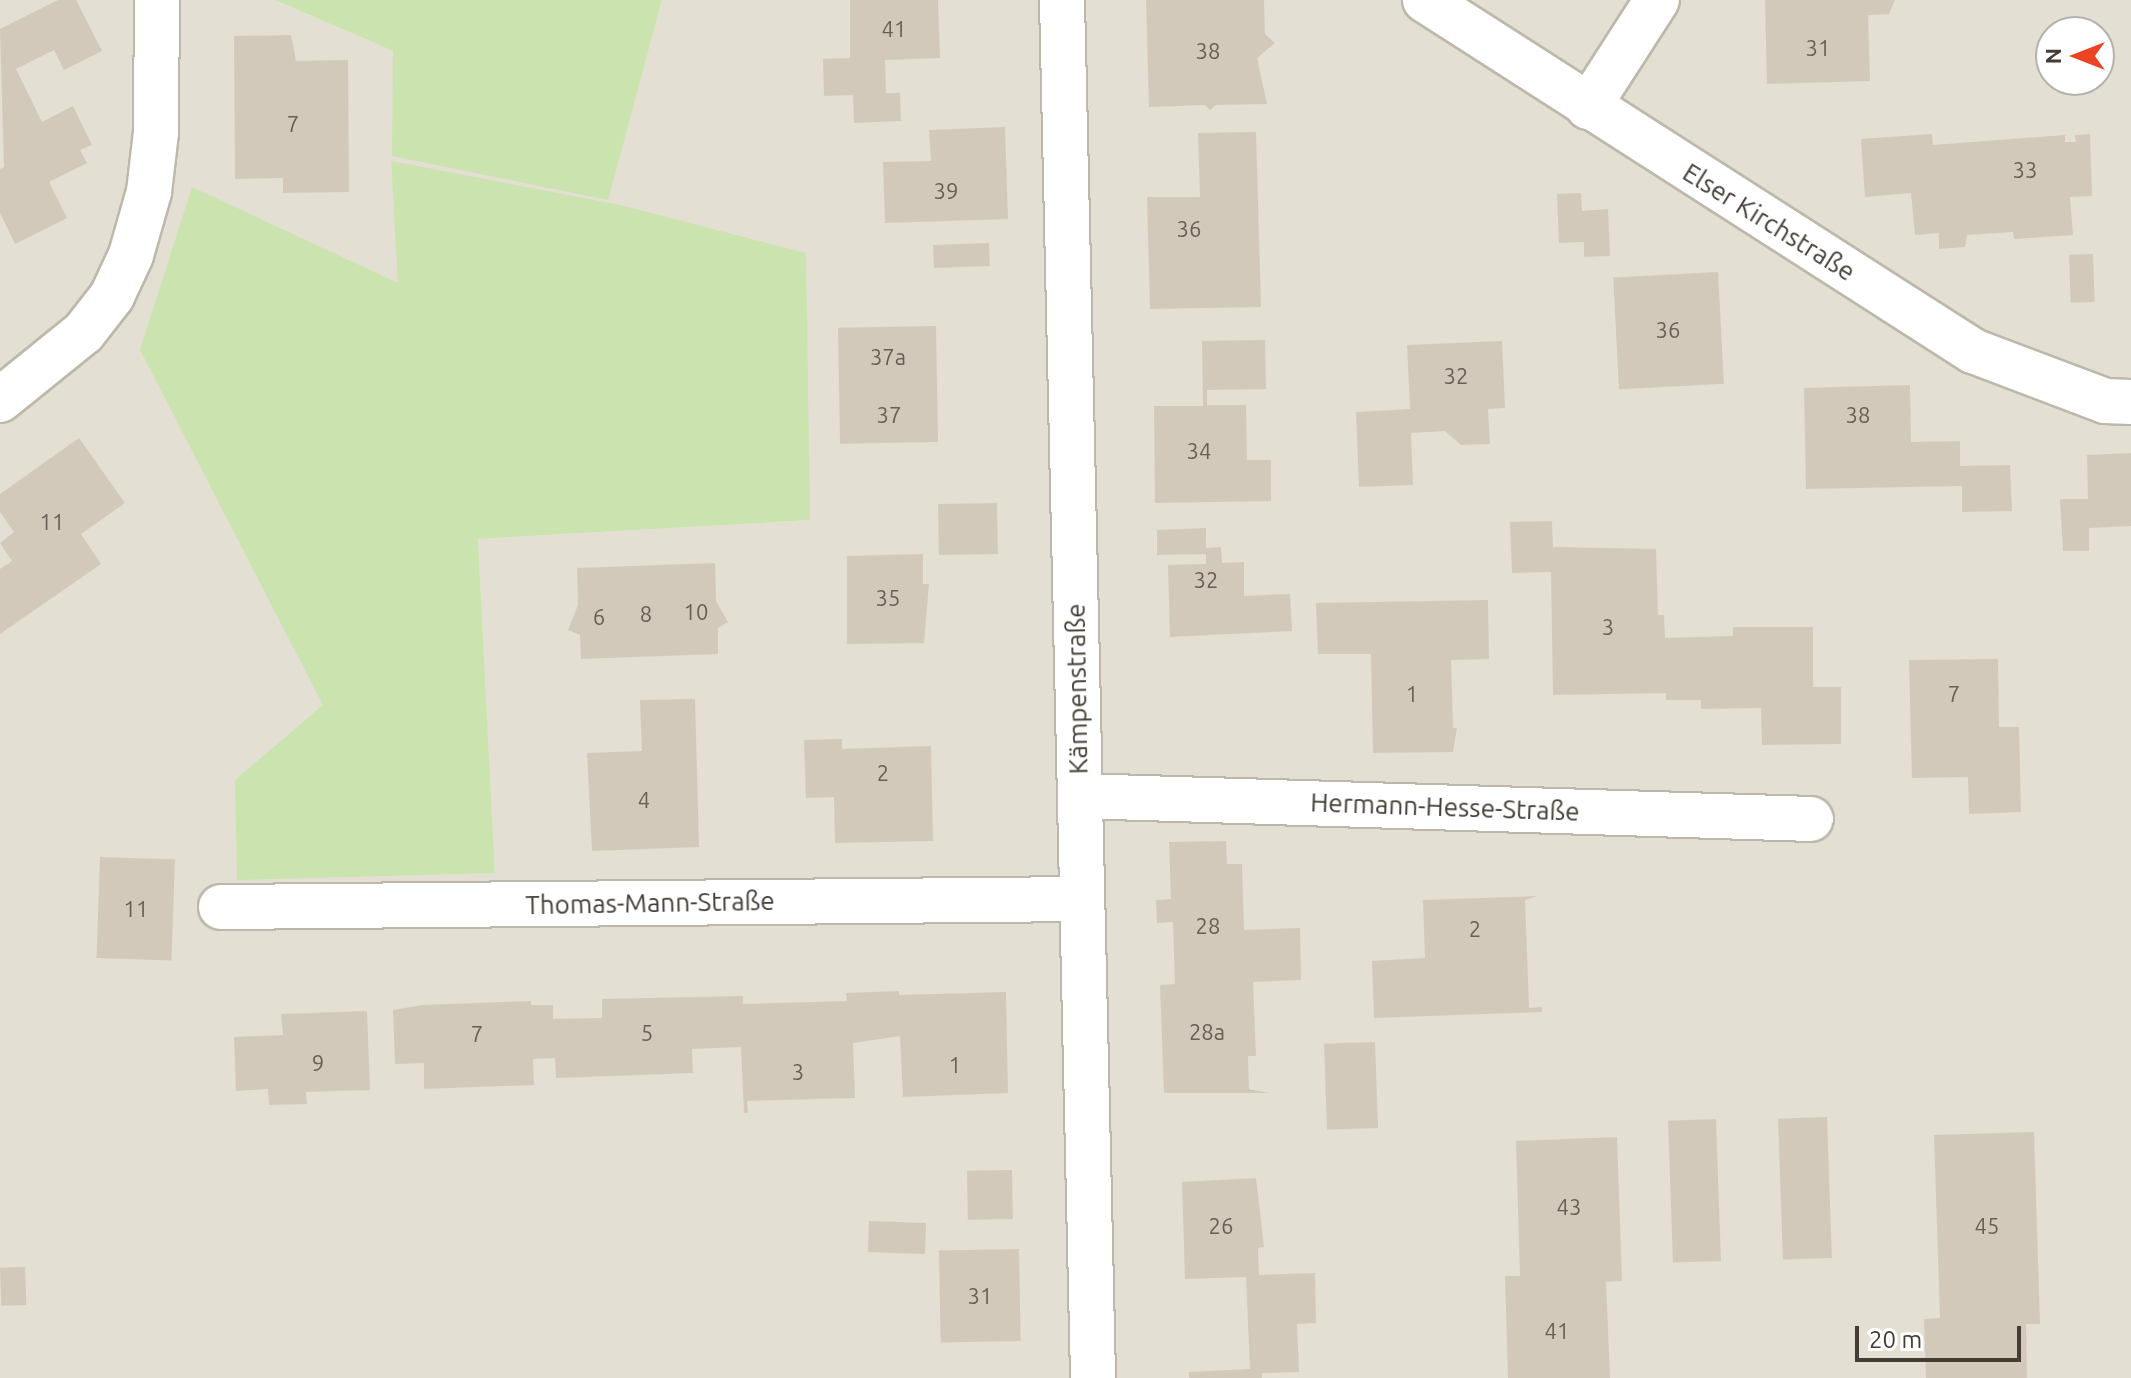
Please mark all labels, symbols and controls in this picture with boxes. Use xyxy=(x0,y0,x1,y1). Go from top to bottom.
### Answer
house number: 41 xyxy=(882,16,906,42)
north arrow xyxy=(2035,16,2115,96)
house number: 31 xyxy=(1806,35,1830,61)
house number: 38 xyxy=(1196,38,1220,64)
text: N xyxy=(2040,48,2065,64)
house number: 7 xyxy=(287,111,299,137)
street label: Elser Kirchstraße xyxy=(1677,157,1861,287)
house number: 33 xyxy=(2013,157,2037,183)
house number: 39 xyxy=(934,178,958,204)
house number: 36 xyxy=(1177,216,1201,242)
house number: 36 xyxy=(1656,317,1680,343)
house number: 37a xyxy=(870,344,906,370)
house number: 32 xyxy=(1444,363,1468,389)
house number: 37 xyxy=(877,402,901,428)
house number: 38 xyxy=(1846,402,1870,428)
house number: 34 xyxy=(1187,438,1211,464)
house number: 11 xyxy=(40,509,64,535)
house number: 32 xyxy=(1194,567,1218,593)
house number: 35 xyxy=(876,585,900,611)
house number: 10 xyxy=(684,599,708,625)
house number: 8 xyxy=(640,601,652,627)
street label: Kämpenstraße xyxy=(1060,603,1094,775)
house number: 6 xyxy=(593,604,605,630)
house number: 3 xyxy=(1602,614,1614,640)
house number: 1 xyxy=(1406,681,1418,707)
house number: 7 xyxy=(1948,681,1960,707)
house number: 2 xyxy=(877,760,889,786)
house number: 4 xyxy=(638,787,650,813)
street label: Hermann-Hesse-Straße xyxy=(1310,787,1580,827)
street label: Thomas-Mann-Straße xyxy=(525,885,775,921)
house number: 11 xyxy=(124,896,148,922)
house number: 28 xyxy=(1196,913,1220,939)
house number: 2 xyxy=(1469,916,1481,942)
house number: 28a xyxy=(1189,1019,1225,1045)
house number: 5 xyxy=(641,1020,653,1046)
house number: 7 xyxy=(471,1021,483,1047)
house number: 9 xyxy=(312,1050,324,1076)
house number: 1 xyxy=(949,1052,961,1078)
house number: 3 xyxy=(792,1059,804,1085)
house number: 43 xyxy=(1557,1194,1581,1220)
house number: 26 xyxy=(1209,1213,1233,1239)
house number: 45 xyxy=(1975,1213,1999,1239)
house number: 31 xyxy=(968,1283,992,1309)
scale bar xyxy=(1859,1310,2025,1360)
house number: 41 xyxy=(1545,1318,1569,1344)
text: 20 m xyxy=(1869,1326,1922,1353)

